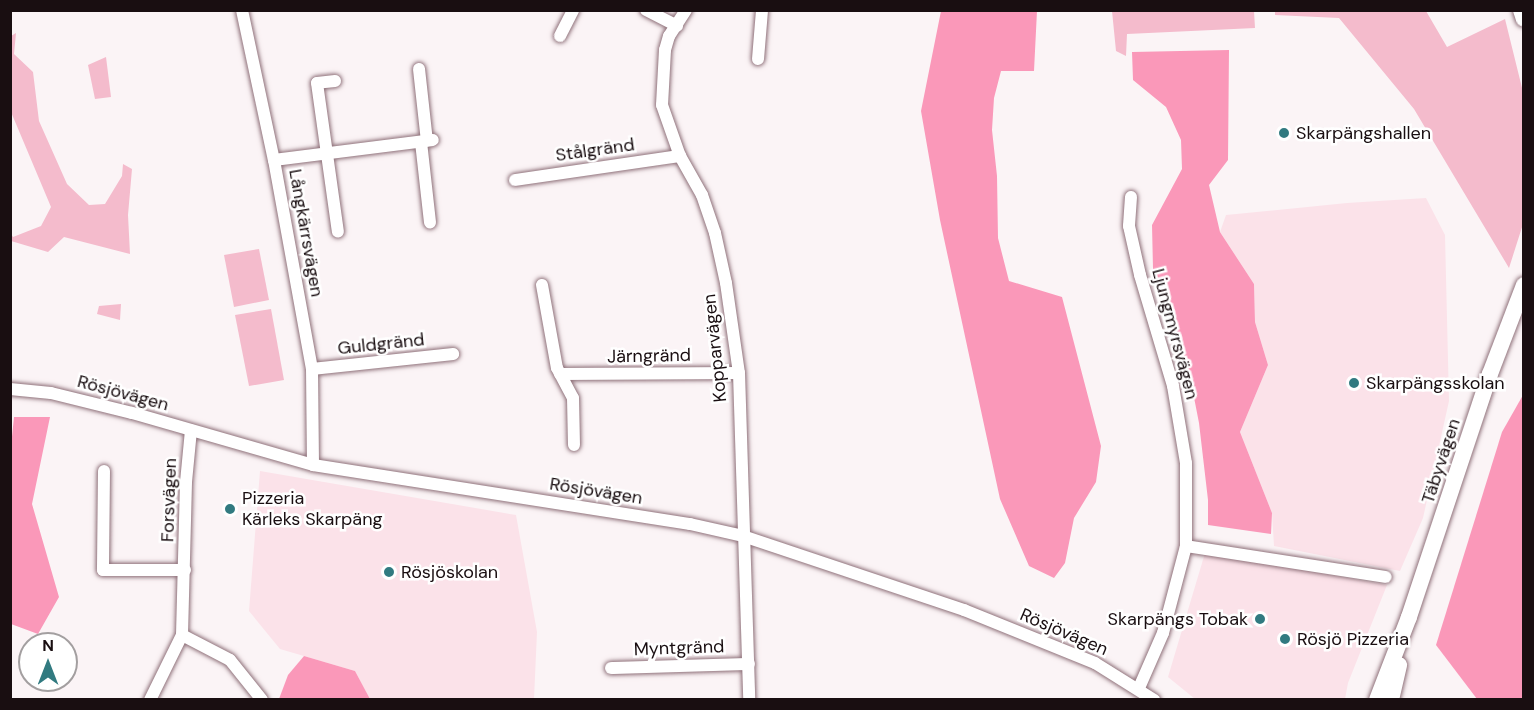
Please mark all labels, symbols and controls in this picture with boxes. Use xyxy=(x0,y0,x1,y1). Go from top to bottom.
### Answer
place label: Skarpängshallen xyxy=(1296,122,1431,144)
marker: Skarpängshallen xyxy=(1277,126,1291,140)
street label: Stålgränd xyxy=(554,134,636,166)
street label: Långkärrsvägen xyxy=(284,167,328,299)
street label: Ljungmyrsvägen xyxy=(1147,266,1203,402)
street label: Kopparvägen xyxy=(699,293,731,403)
street label: Guldgränd xyxy=(336,329,426,359)
street label: Järngränd xyxy=(607,344,691,368)
street label: Rösjövägen xyxy=(75,370,171,416)
place label: Skarpängsskolan xyxy=(1366,372,1505,394)
marker: Skarpängsskolan xyxy=(1347,376,1361,390)
street label: Täbyvägen xyxy=(1417,416,1465,506)
street label: Forsvägen xyxy=(157,458,181,542)
street label: Rösjövägen xyxy=(548,473,644,509)
place label: Pizzeria Kärleks Skarpäng xyxy=(242,488,383,530)
marker: Pizzeria Kärleks Skarpäng xyxy=(223,502,237,516)
place label: Rösjöskolan xyxy=(401,561,498,583)
marker: Rösjöskolan xyxy=(382,565,396,579)
street label: Rösjövägen xyxy=(1017,604,1111,660)
place label: Skarpängs Tobak xyxy=(1108,608,1248,630)
marker: Skarpängs Tobak xyxy=(1253,612,1267,626)
place label: Rösjö Pizzeria xyxy=(1297,628,1409,650)
north arrow xyxy=(18,632,78,692)
marker: Rösjö Pizzeria xyxy=(1278,632,1292,646)
text: N xyxy=(42,635,54,656)
street label: Myntgränd xyxy=(633,636,725,660)

